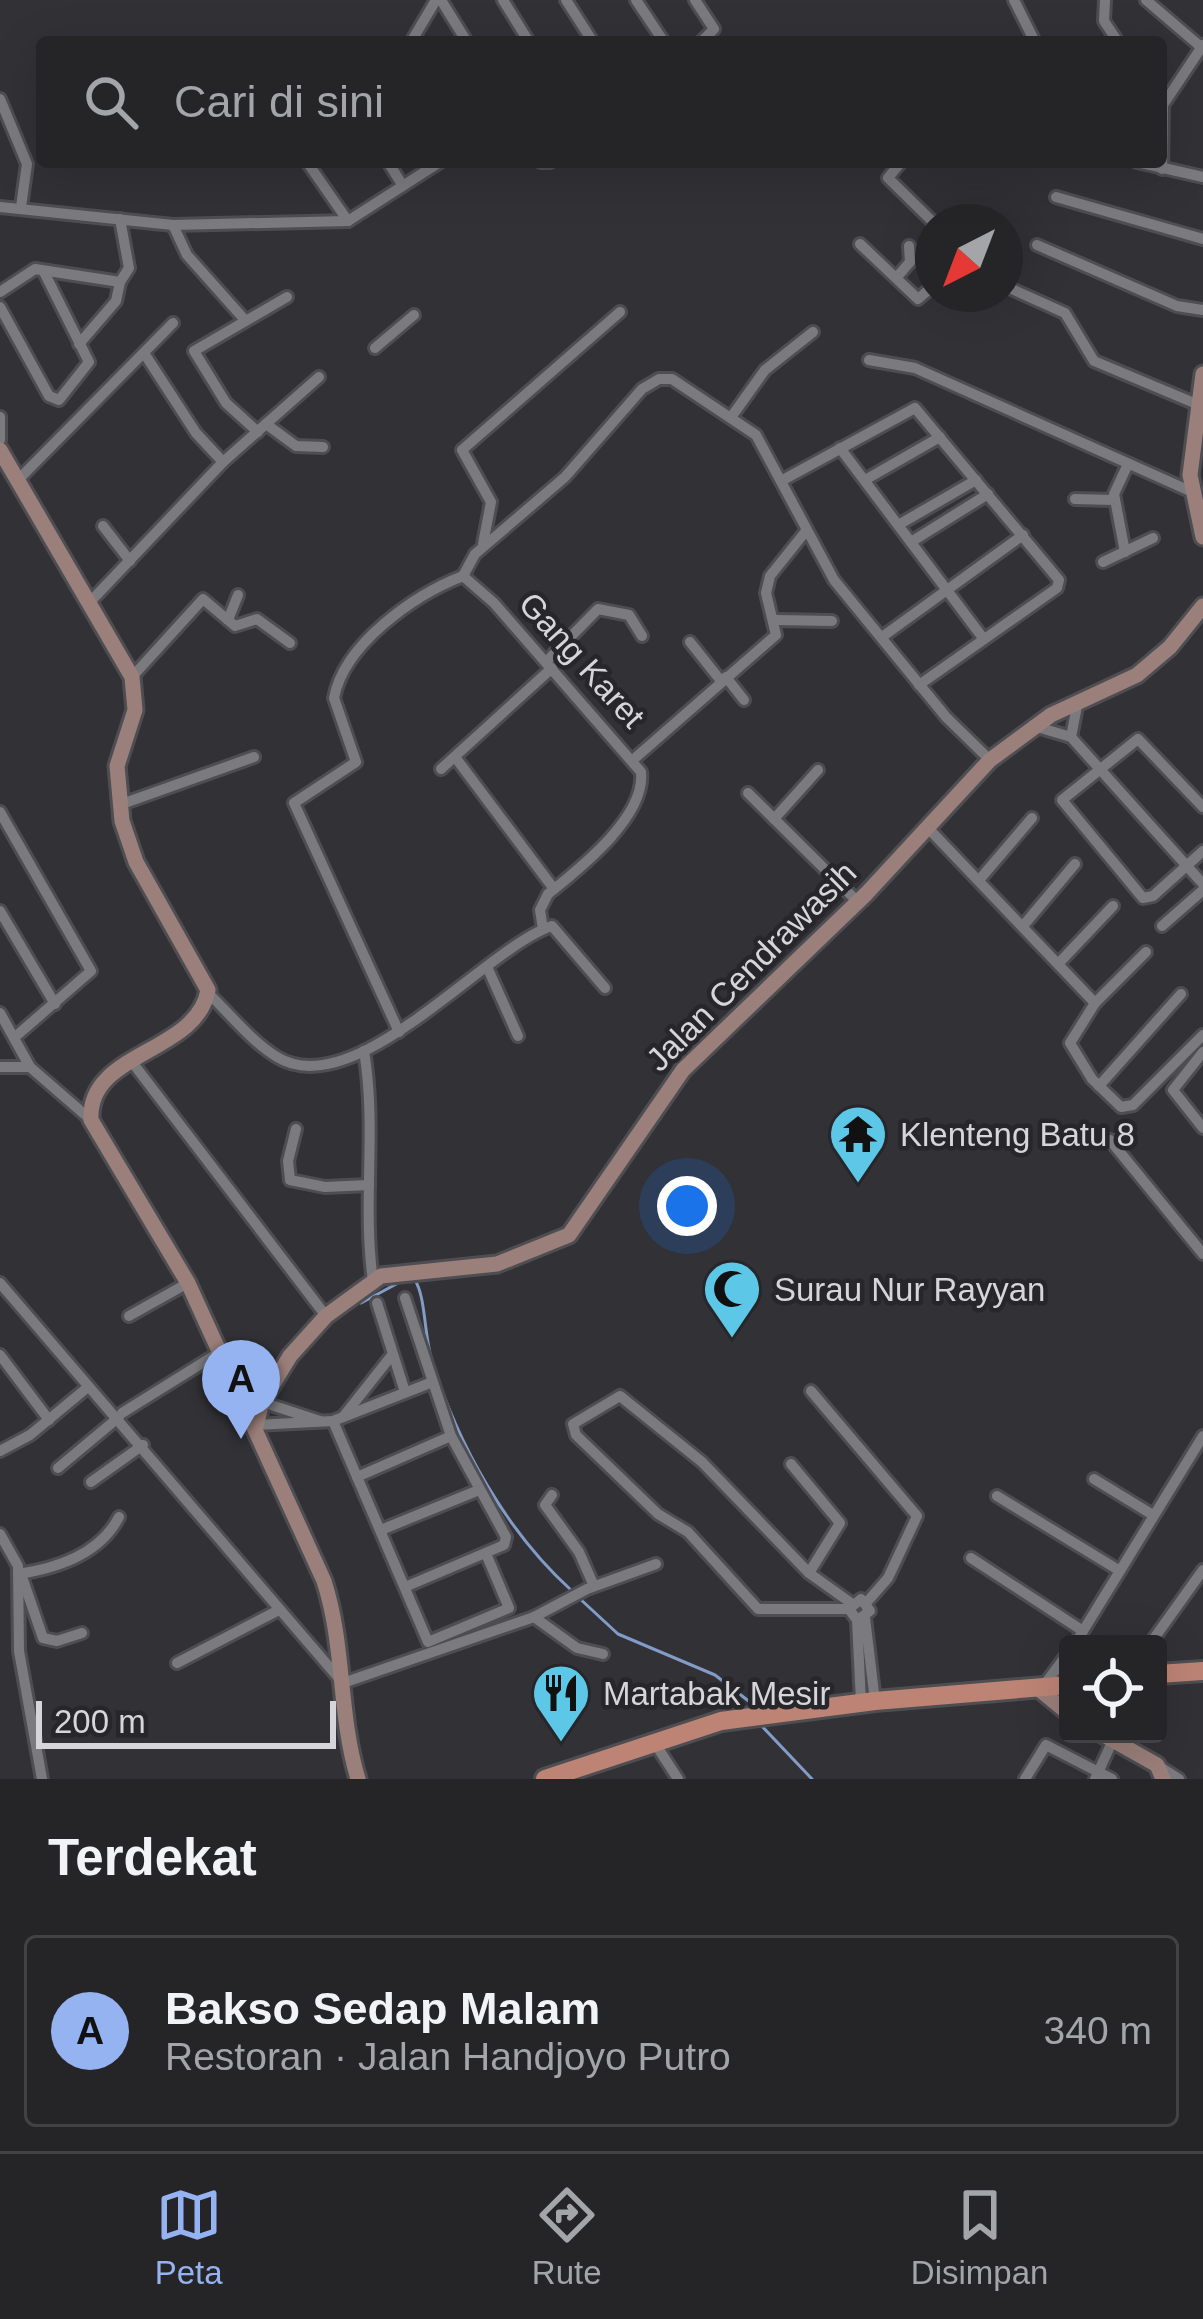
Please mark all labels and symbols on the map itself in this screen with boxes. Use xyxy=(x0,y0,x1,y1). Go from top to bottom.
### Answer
north arrow xyxy=(915,204,1023,312)
street label: Gang Karet xyxy=(512,585,652,735)
street label: Jalan Cendrawasih xyxy=(639,854,863,1078)
temple icon: Klenteng Batu 8 xyxy=(827,1103,889,1185)
place label: Klenteng Batu 8 xyxy=(900,1116,1135,1153)
your location xyxy=(657,1176,717,1236)
mosque icon: Surau Nur Rayyan xyxy=(701,1258,763,1340)
place label: Surau Nur Rayyan xyxy=(774,1271,1045,1308)
pin: A xyxy=(202,1340,280,1439)
restaurant icon: Martabak Mesir xyxy=(530,1662,592,1744)
place label: Martabak Mesir xyxy=(603,1675,830,1712)
scale bar xyxy=(36,1695,336,1748)

